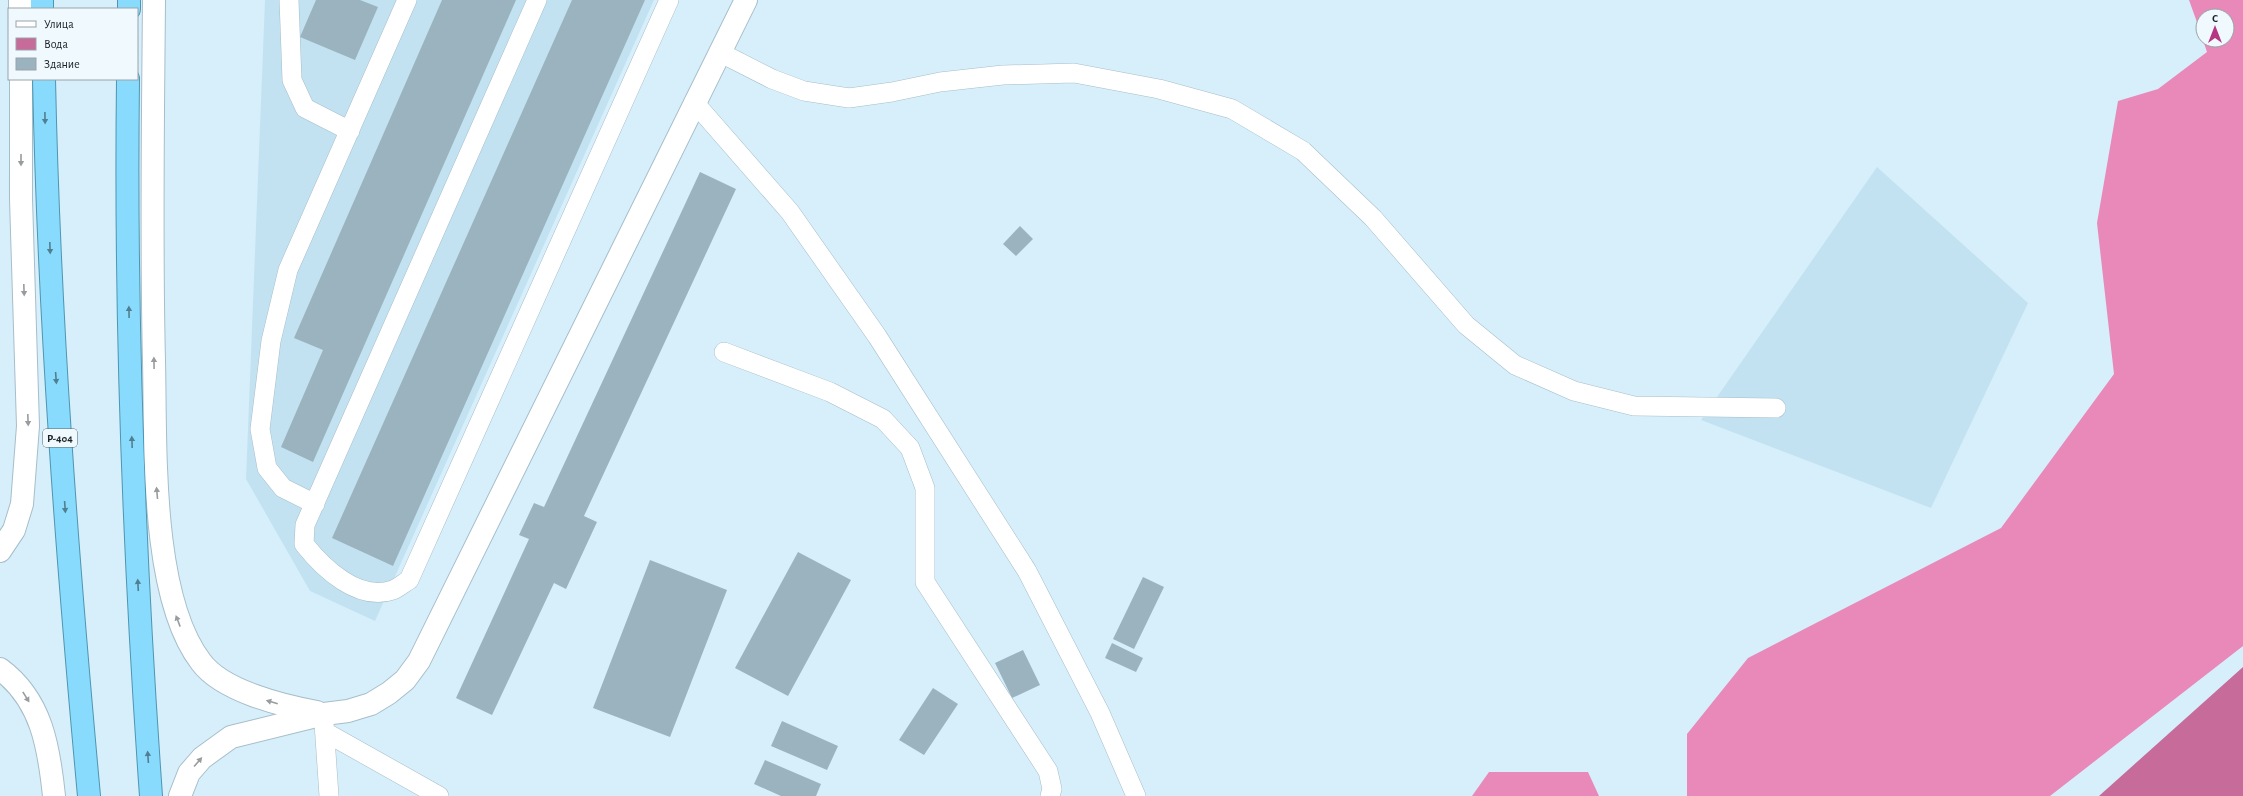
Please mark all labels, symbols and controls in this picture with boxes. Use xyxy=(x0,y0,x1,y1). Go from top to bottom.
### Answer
legend xyxy=(8,8,138,80)
north arrow xyxy=(2195,8,2235,48)
text: С xyxy=(2212,13,2218,24)
text: Улица xyxy=(44,18,74,30)
text: Вода xyxy=(44,38,68,50)
text: Здание xyxy=(44,58,80,70)
one-way arrow xyxy=(42,112,48,125)
one-way arrow xyxy=(18,154,24,167)
one-way arrow xyxy=(47,242,53,255)
one-way arrow xyxy=(20,284,27,296)
one-way arrow xyxy=(126,305,132,318)
one-way arrow xyxy=(151,356,157,369)
one-way arrow xyxy=(52,372,59,384)
one-way arrow xyxy=(24,414,31,426)
road number: Р-404 xyxy=(43,429,77,447)
one-way arrow xyxy=(129,435,135,448)
one-way arrow xyxy=(154,487,161,499)
one-way arrow xyxy=(61,501,68,513)
one-way arrow xyxy=(135,579,142,591)
one-way arrow xyxy=(175,614,181,626)
one-way arrow xyxy=(23,691,30,703)
one-way arrow xyxy=(266,699,278,705)
one-way arrow xyxy=(144,751,151,763)
one-way arrow xyxy=(194,757,203,768)

